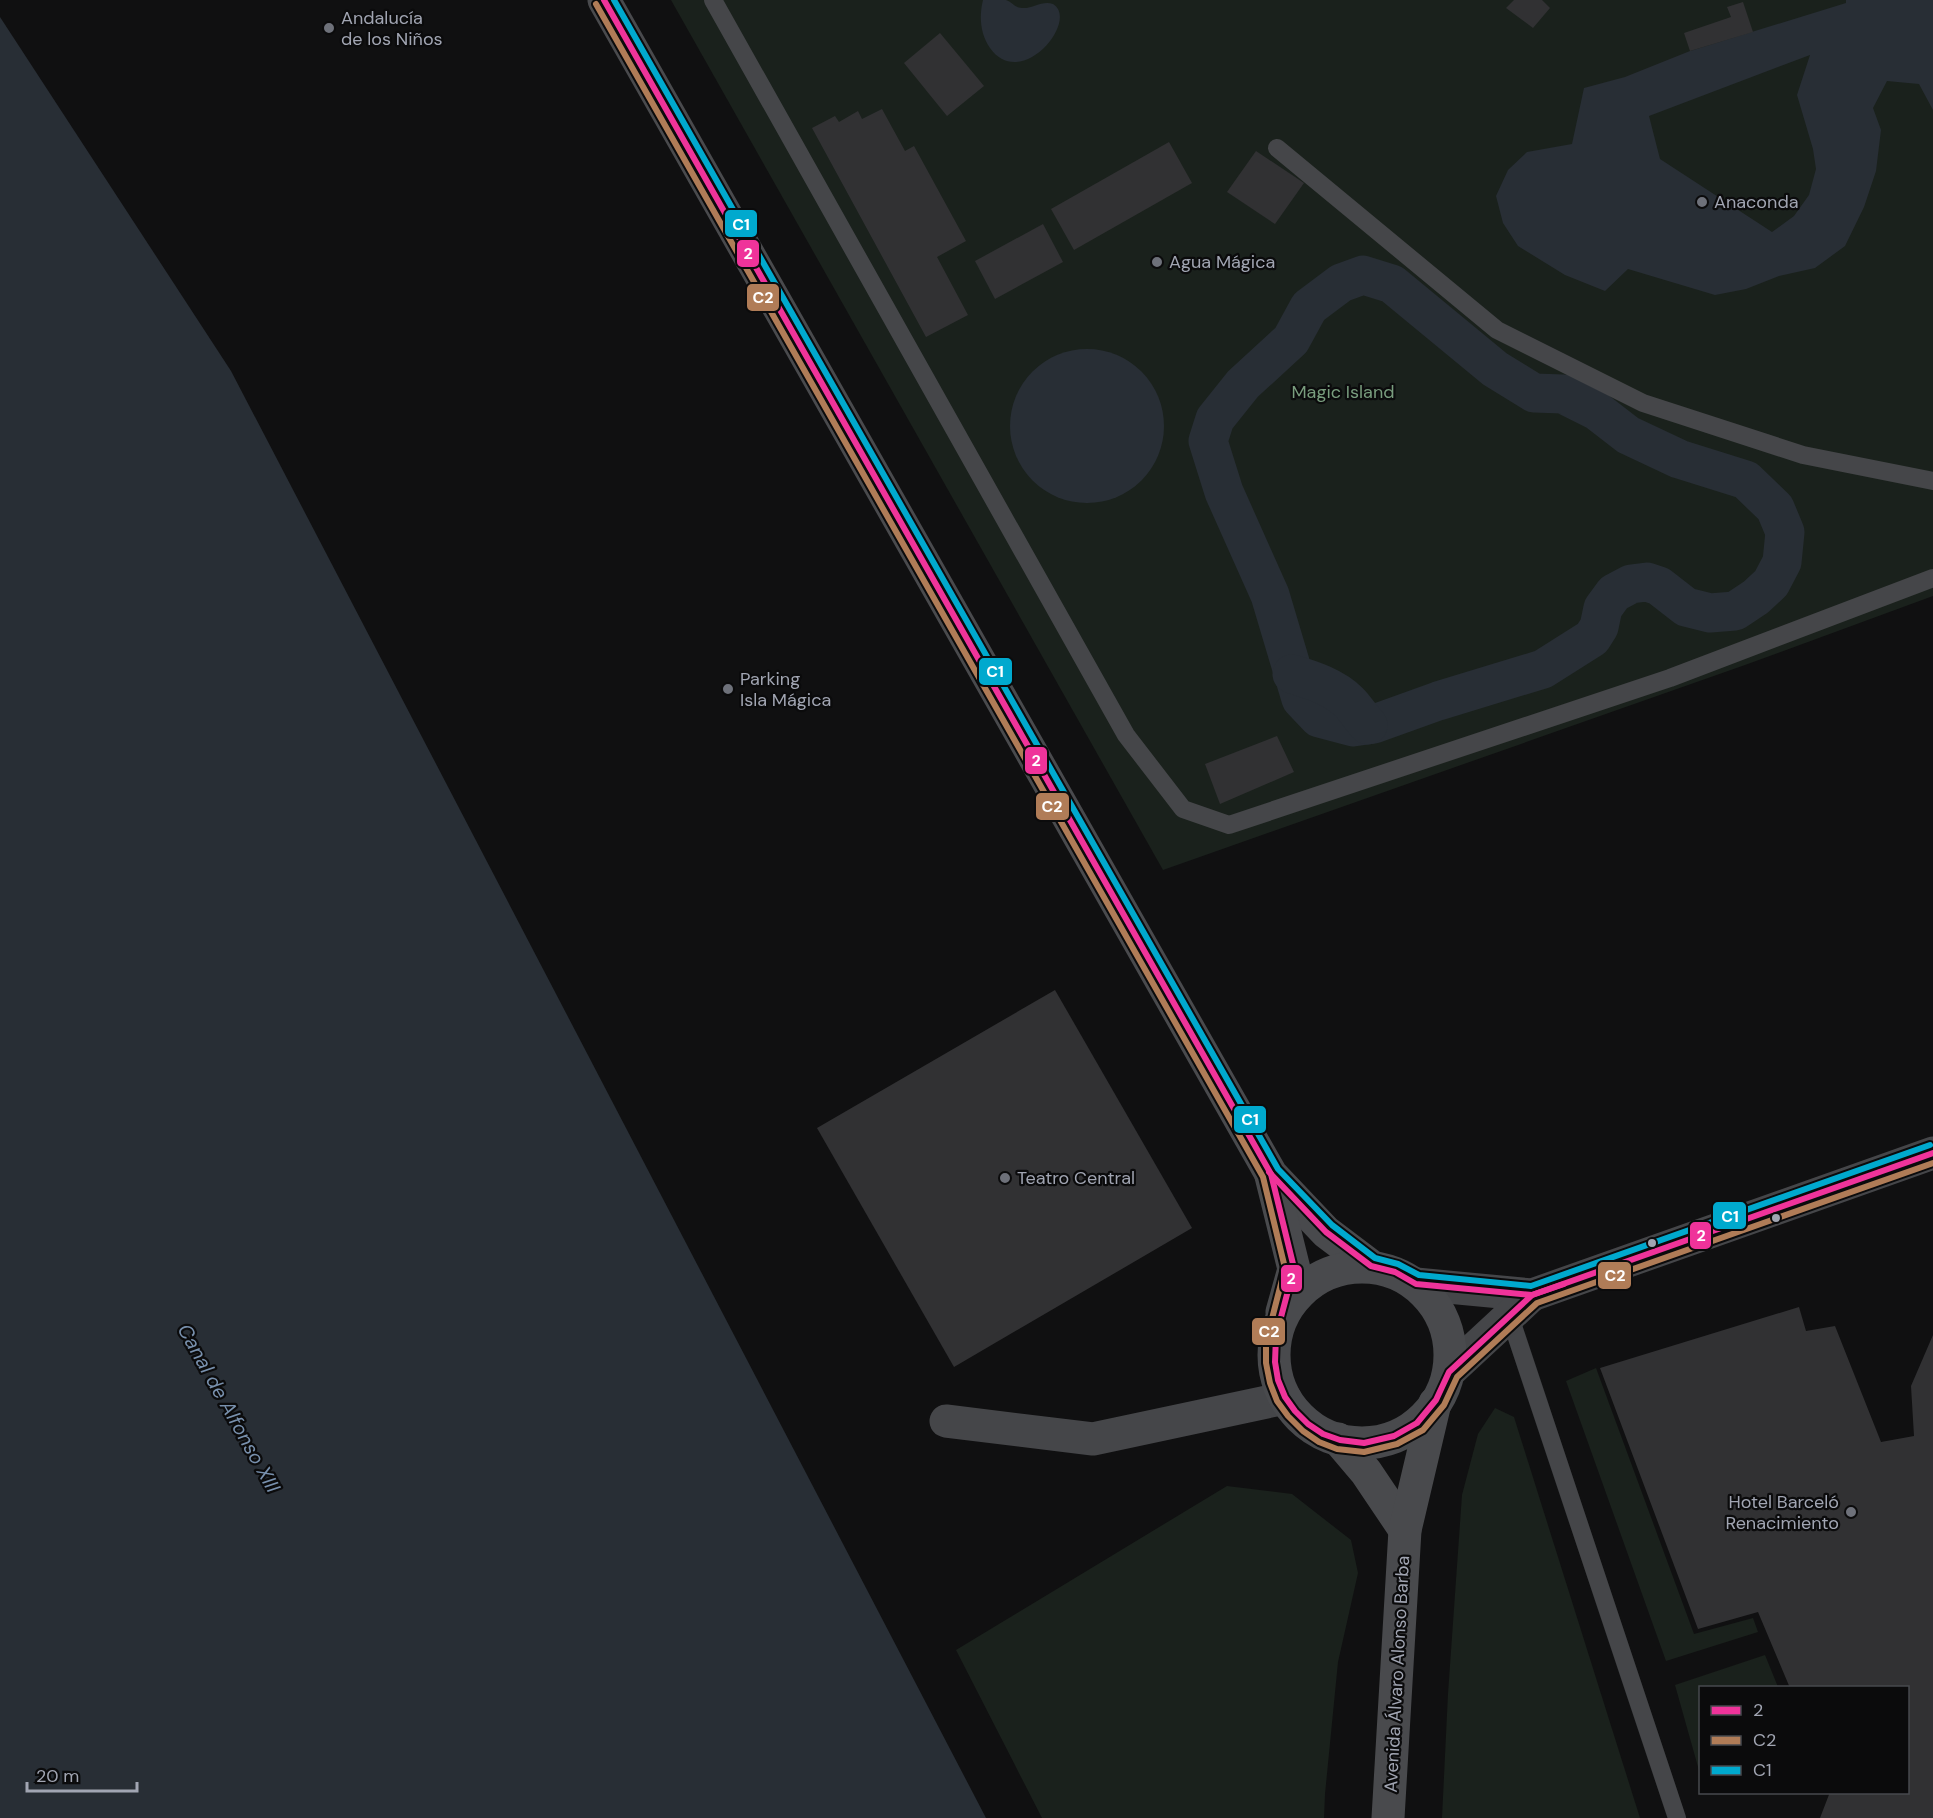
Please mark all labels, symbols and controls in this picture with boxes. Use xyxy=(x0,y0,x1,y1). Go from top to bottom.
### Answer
place label: Andalucía de los Niños xyxy=(341,6,443,51)
marker: Andalucía de los Niños xyxy=(322,21,336,35)
place label: Anaconda xyxy=(1714,190,1798,214)
marker: Anaconda xyxy=(1695,195,1709,209)
line badge: C1 xyxy=(724,209,758,238)
text: C1 xyxy=(732,214,750,235)
line badge: 2 xyxy=(736,239,760,268)
text: 2 xyxy=(743,243,753,264)
place label: Agua Mágica xyxy=(1169,250,1275,274)
marker: Agua Mágica xyxy=(1150,255,1164,269)
line badge: C2 xyxy=(746,283,780,312)
text: C2 xyxy=(752,287,774,308)
park label: Magic Island xyxy=(1291,380,1395,404)
line badge: C1 xyxy=(978,657,1013,686)
text: C1 xyxy=(986,661,1004,682)
place label: Parking Isla Mágica xyxy=(740,667,831,712)
marker: Parking Isla Mágica xyxy=(721,682,735,696)
line badge: 2 xyxy=(1024,746,1048,775)
text: 2 xyxy=(1031,750,1041,771)
line badge: C2 xyxy=(1035,792,1070,821)
text: C2 xyxy=(1041,796,1063,817)
line badge: C1 xyxy=(1233,1105,1267,1134)
text: C1 xyxy=(1241,1109,1259,1130)
place label: Teatro Central xyxy=(1017,1166,1135,1190)
marker: Teatro Central xyxy=(998,1171,1012,1185)
line badge: C1 xyxy=(1712,1201,1747,1230)
text: C1 xyxy=(1721,1206,1739,1227)
unlabelled marker xyxy=(1770,1212,1782,1224)
line badge: 2 xyxy=(1689,1221,1712,1250)
text: 2 xyxy=(1696,1225,1706,1246)
unlabelled marker xyxy=(1646,1237,1658,1249)
line badge: C2 xyxy=(1597,1261,1632,1290)
line badge: 2 xyxy=(1280,1264,1303,1293)
text: C2 xyxy=(1604,1265,1626,1286)
text: 2 xyxy=(1286,1268,1296,1289)
line badge: C2 xyxy=(1251,1317,1286,1346)
water label: Canal de Alfonso XIII xyxy=(172,1319,286,1497)
text: C2 xyxy=(1258,1321,1280,1342)
place label: Hotel Barceló Renacimiento xyxy=(1725,1490,1839,1535)
marker: Hotel Barceló Renacimiento xyxy=(1844,1505,1858,1519)
street label: Avenida Álvaro Alonso Barba xyxy=(1379,1555,1415,1793)
legend xyxy=(1699,1686,1909,1794)
text: 2 xyxy=(1753,1698,1763,1722)
text: C2 xyxy=(1753,1728,1776,1752)
scale bar xyxy=(27,1755,136,1793)
text: C1 xyxy=(1753,1758,1772,1782)
text: 20 m xyxy=(36,1764,79,1788)

